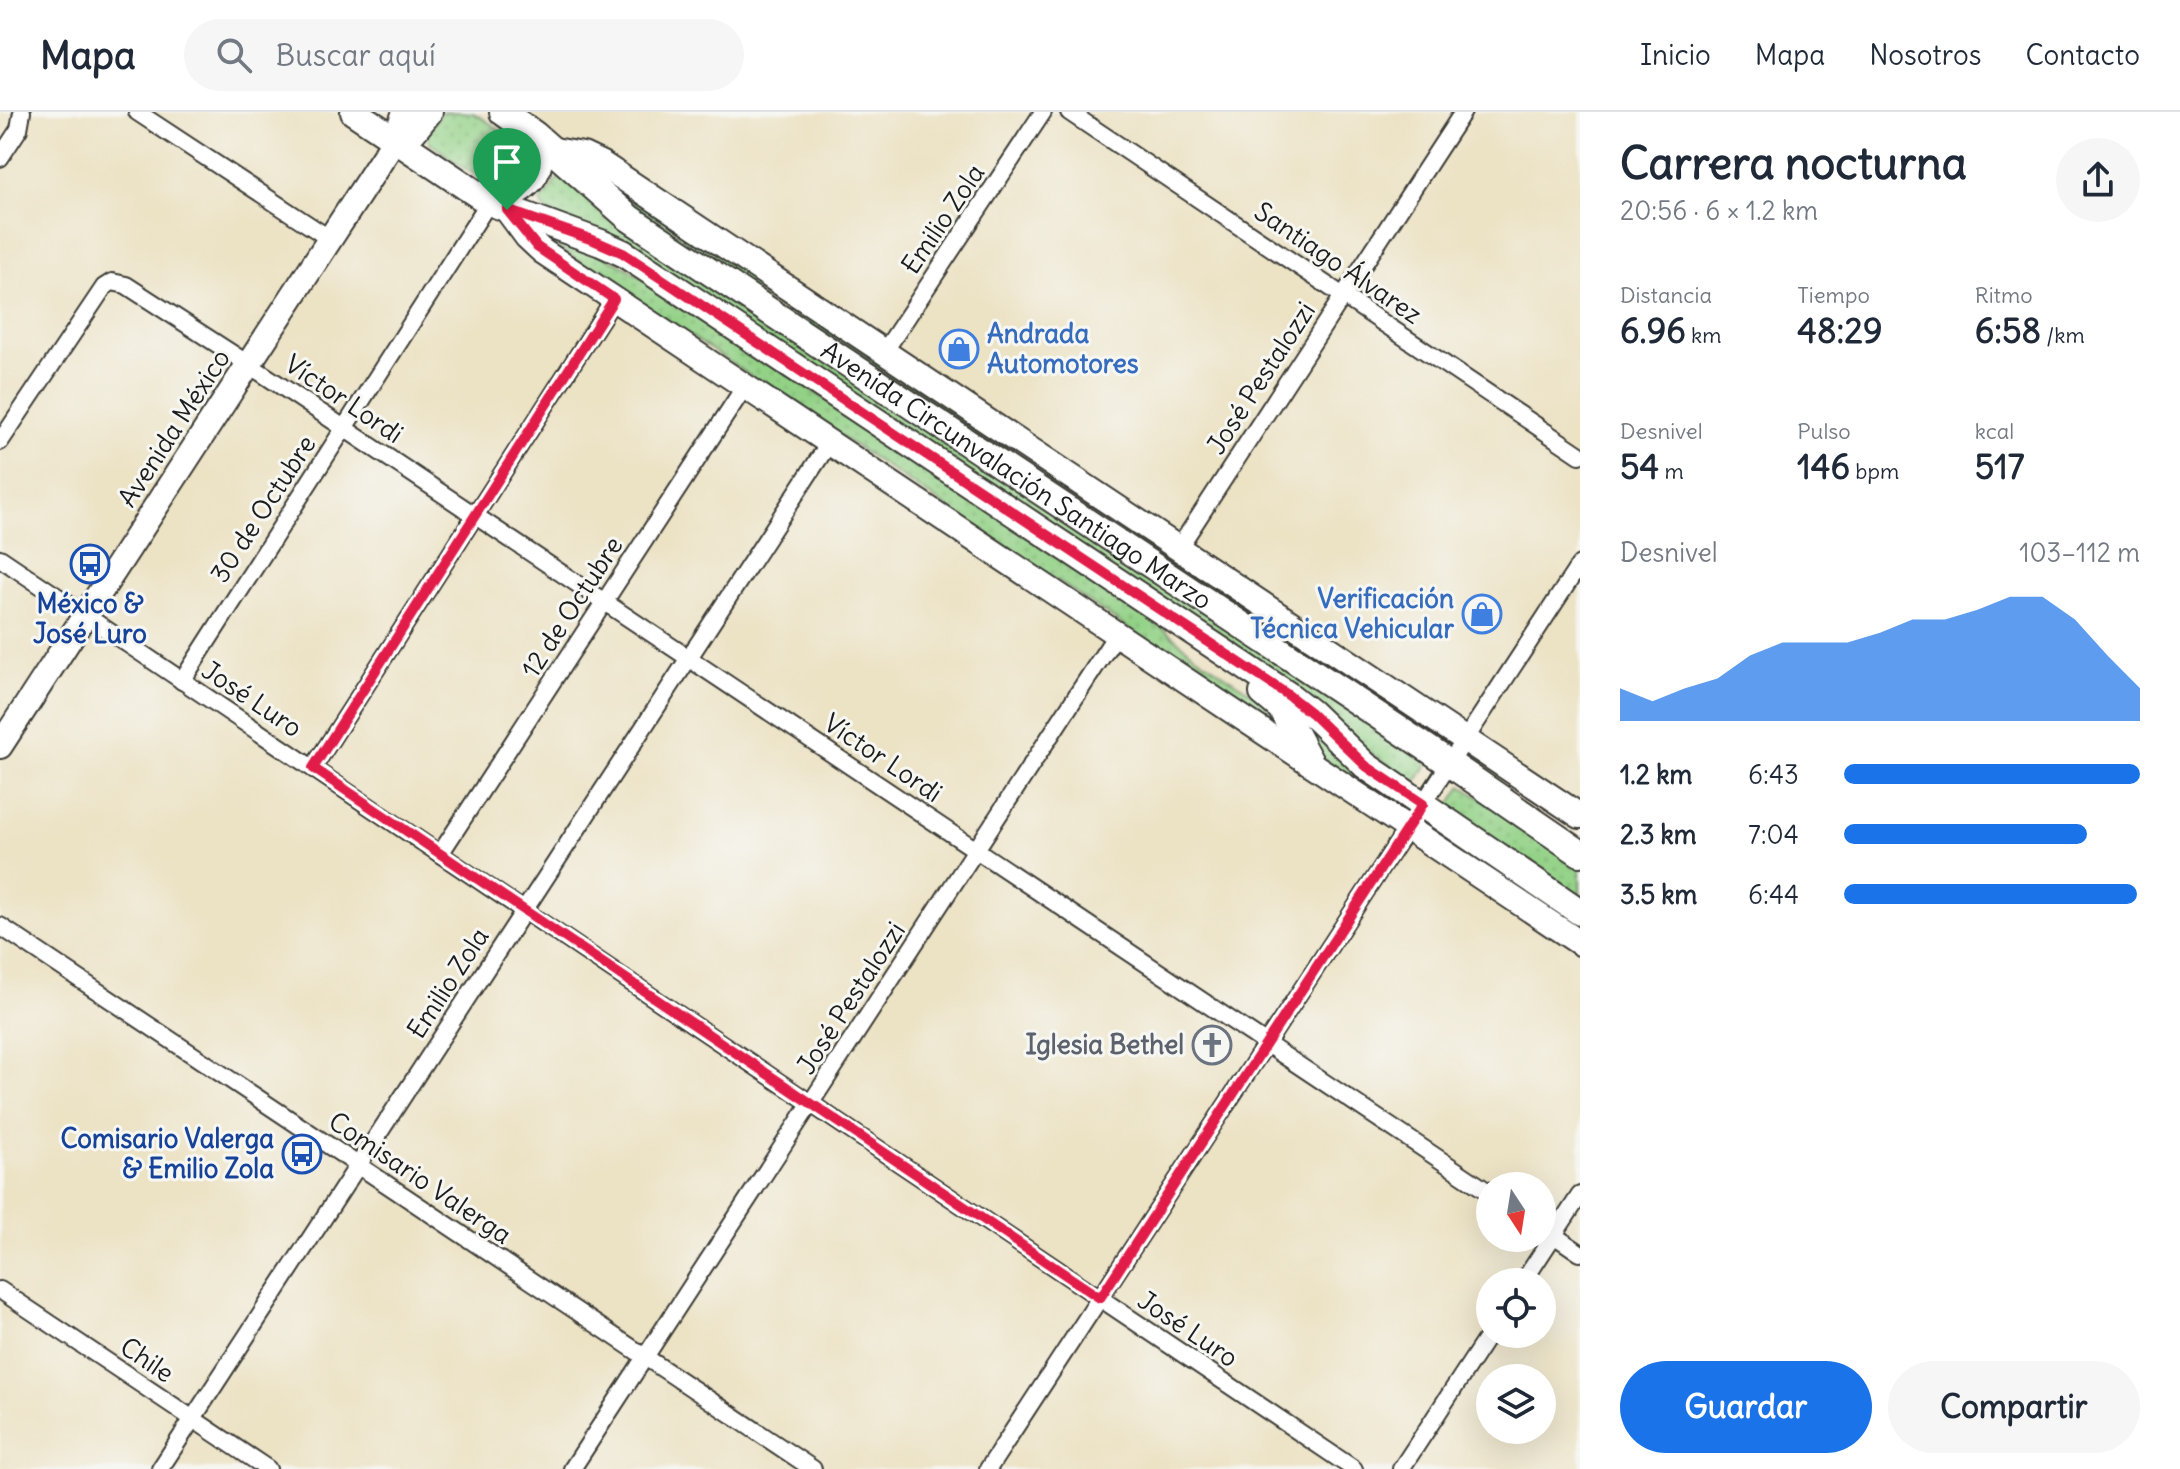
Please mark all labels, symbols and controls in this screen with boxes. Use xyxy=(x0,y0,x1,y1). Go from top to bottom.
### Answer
search box xyxy=(184,19,744,91)
text: Mapa xyxy=(40,32,136,79)
icon: search xyxy=(212,33,256,77)
text: Buscar aquí xyxy=(276,36,436,74)
text: Inicio xyxy=(1640,37,1711,73)
text: Mapa xyxy=(1755,37,1825,73)
text: Nosotros xyxy=(1869,37,1981,73)
text: Contacto xyxy=(2025,37,2140,73)
pin xyxy=(473,128,541,210)
text: Carrera nocturna xyxy=(1620,136,1967,191)
button: share xyxy=(2056,138,2140,222)
icon: arrive xyxy=(485,140,529,184)
street label: Emilio Zola xyxy=(894,157,991,280)
street label: Santiago Álvarez xyxy=(1248,194,1429,331)
text: 20:56 · 6 × 1.2 km xyxy=(1620,194,1818,227)
text: Distancia xyxy=(1620,281,1712,309)
text: Tiempo xyxy=(1797,281,1870,309)
text: Ritmo xyxy=(1975,281,2033,309)
street label: José Pestalozzi xyxy=(1199,295,1322,460)
text: 6.96 xyxy=(1620,309,1686,352)
text: 48:29 xyxy=(1797,309,1882,352)
text: 6:58 xyxy=(1975,309,2041,352)
place label: Andrada Automotores xyxy=(987,317,1139,380)
text: km xyxy=(1686,321,1722,349)
text: /km xyxy=(2041,321,2085,349)
shop icon: Andrada Automotores xyxy=(938,328,980,370)
street label: Avenida Circunvalación Santiago Marzo xyxy=(815,333,1218,616)
street label: Avenida México xyxy=(110,343,237,513)
street label: Víctor Lordi xyxy=(279,347,410,450)
text: Desnivel xyxy=(1620,417,1703,445)
text: Pulso xyxy=(1797,417,1851,445)
text: kcal xyxy=(1975,417,2014,445)
street label: 30 de Octubre xyxy=(203,429,322,589)
text: 54 xyxy=(1620,445,1659,488)
text: 146 xyxy=(1797,445,1850,488)
text: 517 xyxy=(1975,445,2024,488)
text: m xyxy=(1659,457,1684,485)
text: bpm xyxy=(1850,457,1899,485)
street label: 12 de Octubre xyxy=(514,530,629,683)
text: Desnivel xyxy=(1620,536,1718,569)
text: 103–112 m xyxy=(2019,536,2140,569)
bus stop icon: México & José Luro xyxy=(69,543,111,585)
place label: Verificación Técnica Vehicular xyxy=(1250,582,1454,645)
place label: México & José Luro xyxy=(33,587,147,650)
shop icon: Verificación Técnica Vehicular xyxy=(1461,593,1503,635)
street label: José Luro xyxy=(196,653,309,744)
street label: Víctor Lordi xyxy=(818,706,949,809)
text: 1.2 km xyxy=(1620,758,1692,791)
text: 6:43 xyxy=(1748,758,1799,791)
text: 2.3 km xyxy=(1620,818,1697,851)
text: 7:04 xyxy=(1748,818,1799,851)
text: 3.5 km xyxy=(1620,878,1697,911)
text: 6:44 xyxy=(1748,878,1799,911)
street label: José Pestalozzi xyxy=(789,915,912,1080)
street label: Emilio Zola xyxy=(400,921,496,1044)
church icon: Iglesia Bethel xyxy=(1191,1024,1233,1066)
place label: Iglesia Bethel xyxy=(1025,1028,1184,1061)
street label: Comisario Valerga xyxy=(323,1104,518,1251)
place label: Comisario Valerga & Emilio Zola xyxy=(60,1122,274,1185)
bus stop icon: Comisario Valerga & Emilio Zola xyxy=(281,1133,323,1175)
north arrow xyxy=(1476,1172,1556,1252)
map controls xyxy=(1476,1172,1556,1444)
button: locate xyxy=(1476,1268,1556,1348)
street label: José Luro xyxy=(1132,1283,1245,1374)
street label: Chile xyxy=(114,1330,180,1389)
button: Guardar xyxy=(1620,1361,1872,1453)
button: Compartir xyxy=(1888,1361,2140,1453)
button: layers xyxy=(1476,1364,1556,1444)

